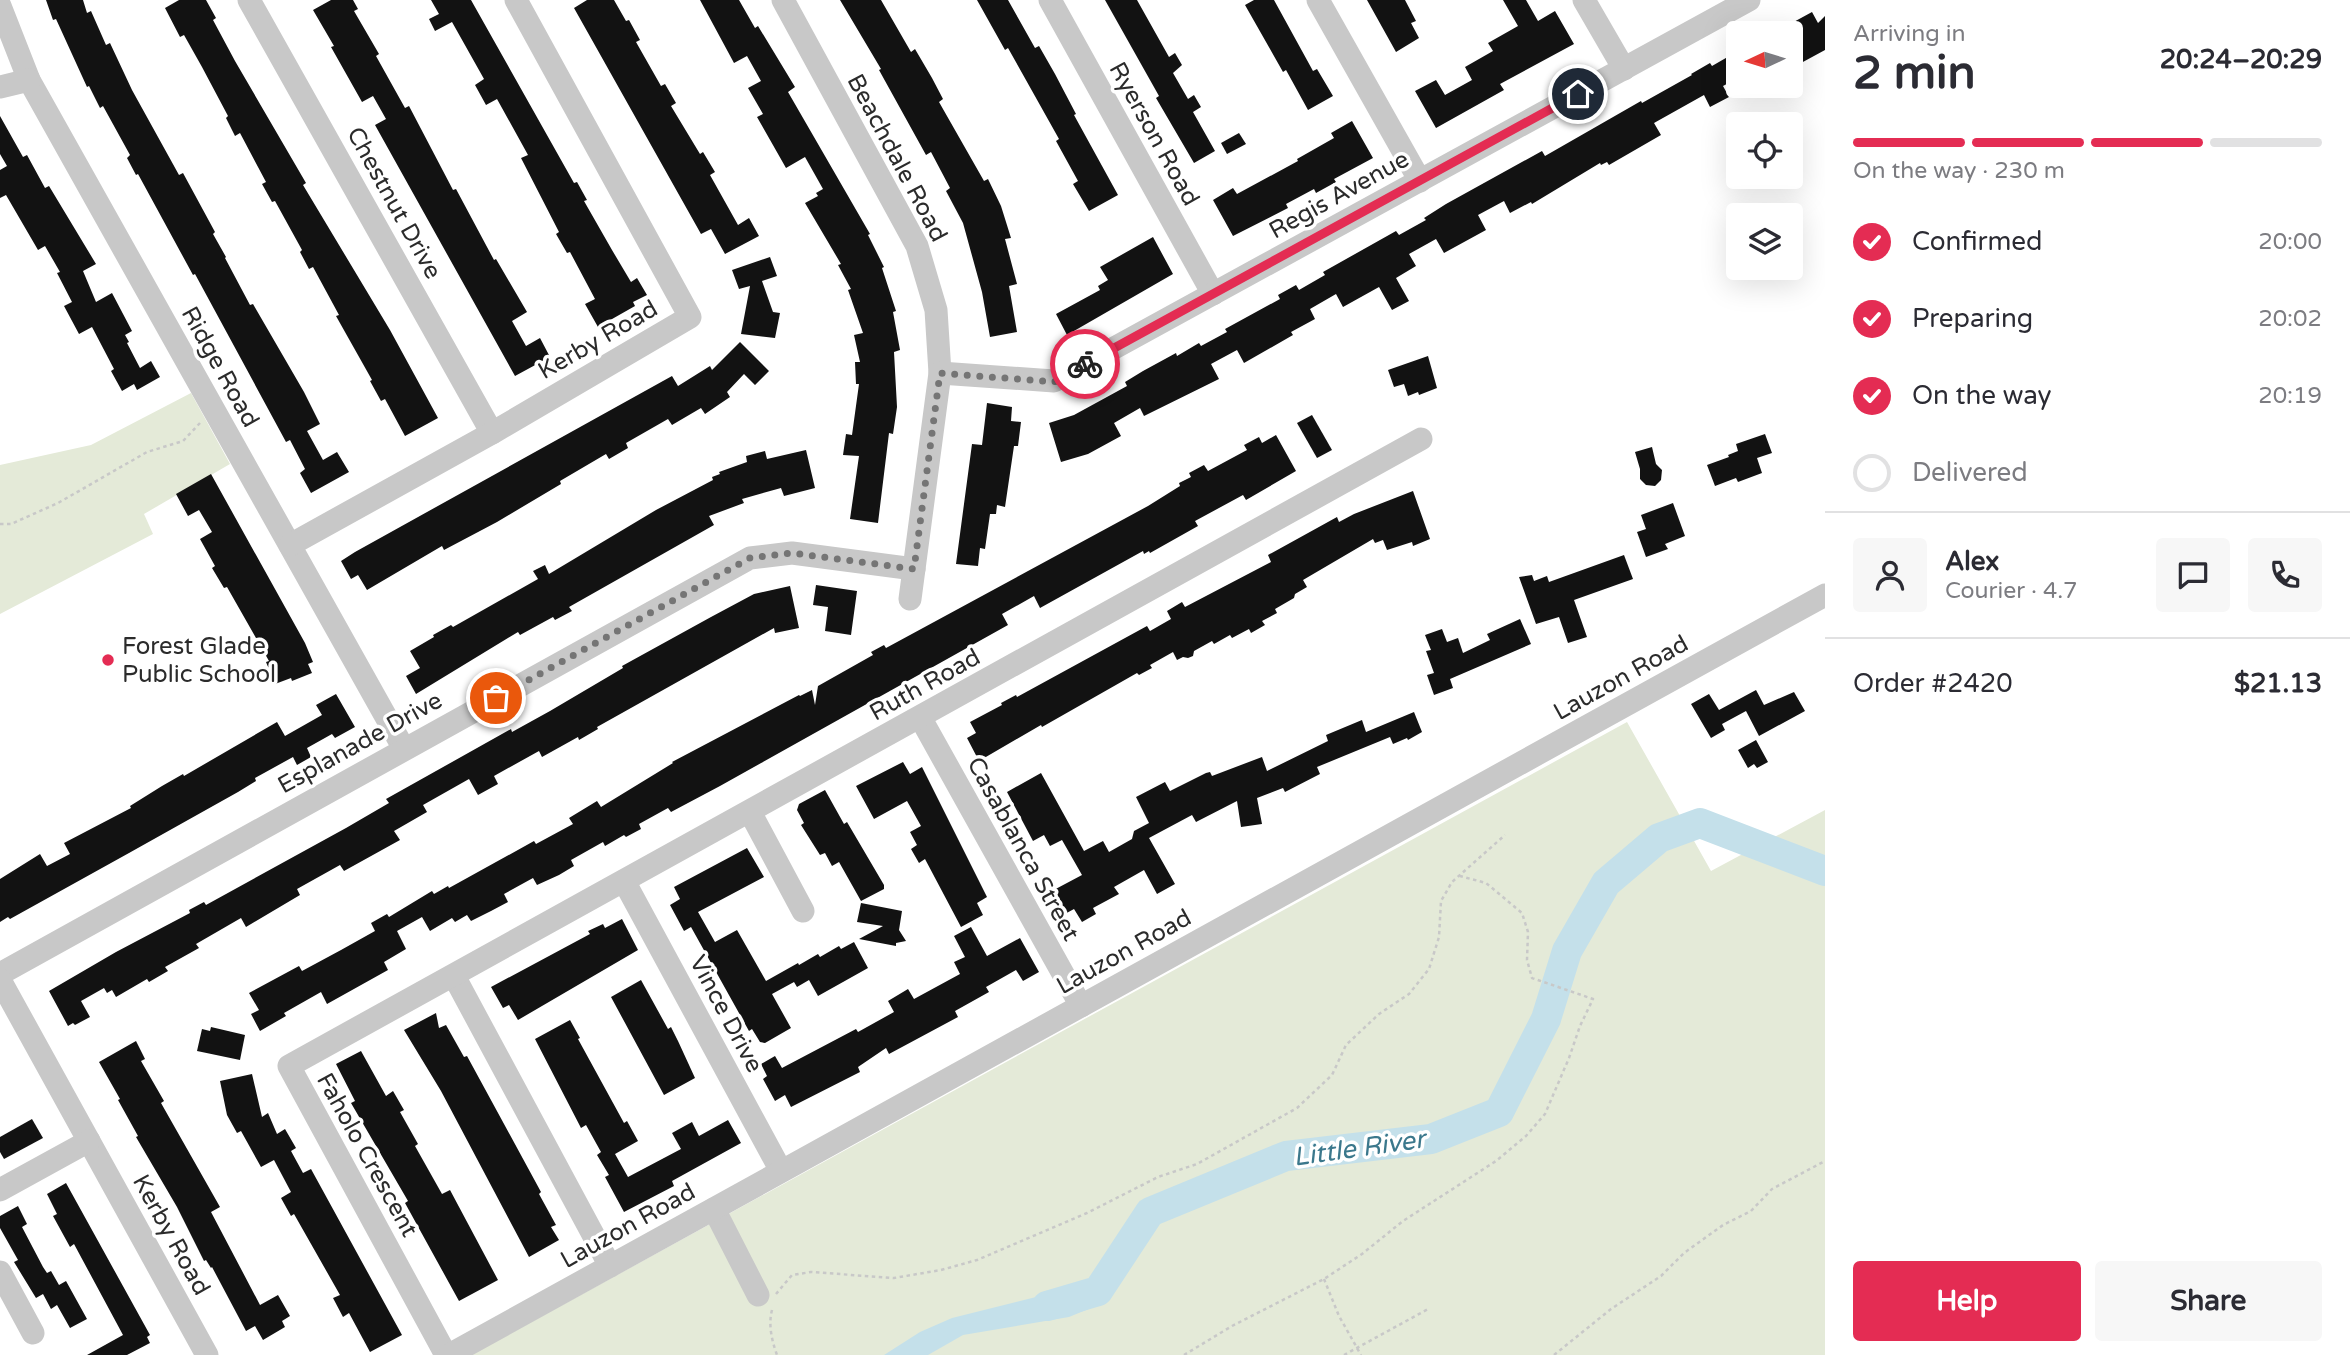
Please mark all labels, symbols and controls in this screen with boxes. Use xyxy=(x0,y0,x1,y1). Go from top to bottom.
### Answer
text: Arriving in xyxy=(1853,20,1966,48)
north arrow xyxy=(1726,21,1802,98)
map controls xyxy=(1726,21,1803,280)
text: 20:24–20:29 xyxy=(2160,44,2322,75)
text: 2 min xyxy=(1853,46,1976,101)
street label: Ryerson Road xyxy=(1103,57,1205,211)
pin xyxy=(1548,64,1608,124)
street label: Beachdale Road xyxy=(841,69,953,247)
icon: home xyxy=(1559,75,1597,113)
button: locate xyxy=(1726,112,1803,189)
street label: Chestnut Drive xyxy=(340,122,448,284)
street label: Regis Avenue xyxy=(1264,145,1414,245)
text: On the way · 230 m xyxy=(1853,157,2065,185)
button: layers xyxy=(1726,203,1803,280)
icon: check xyxy=(1853,223,1891,261)
text: Confirmed xyxy=(1912,226,2042,257)
text: 20:00 xyxy=(2258,228,2322,256)
street label: Kerby Road xyxy=(533,294,663,386)
icon: check xyxy=(1853,300,1891,338)
street label: Ridge Road xyxy=(175,302,265,432)
text: Preparing xyxy=(1912,303,2033,334)
text: 20:02 xyxy=(2258,305,2322,333)
courier xyxy=(1050,329,1120,399)
icon: bike xyxy=(1066,345,1104,383)
icon: check xyxy=(1853,377,1891,415)
text: On the way xyxy=(1912,380,2052,411)
text: 20:19 xyxy=(2258,382,2322,410)
text: Delivered xyxy=(1912,457,2028,488)
button: person xyxy=(1853,538,1927,612)
button: chat xyxy=(2156,538,2230,612)
button: phone xyxy=(2248,538,2322,612)
text: Alex xyxy=(1945,546,1999,577)
text: Courier · 4.7 xyxy=(1945,577,2078,605)
street label: Lauzon Road xyxy=(1549,629,1693,727)
place label: Forest Glade Public School xyxy=(122,632,276,689)
street label: Ruth Road xyxy=(865,643,985,727)
marker: Forest Glade Public School xyxy=(100,652,116,668)
pin xyxy=(466,668,526,728)
text: Order #2420 xyxy=(1853,668,2013,699)
text: $21.13 xyxy=(2234,668,2322,699)
icon: bag xyxy=(477,679,515,717)
street label: Esplanade Drive xyxy=(273,686,447,800)
street label: Casablanca Street xyxy=(961,752,1085,946)
street label: Lauzon Road xyxy=(1052,903,1196,1001)
street label: Vince Drive xyxy=(683,950,769,1078)
street label: Faholo Crescent xyxy=(310,1068,424,1242)
water label: Little River xyxy=(1291,1123,1430,1173)
street label: Kerby Road xyxy=(126,1170,216,1300)
street label: Lauzon Road xyxy=(556,1177,700,1275)
button: Help xyxy=(1853,1261,2081,1341)
button: Share xyxy=(2095,1261,2322,1341)

